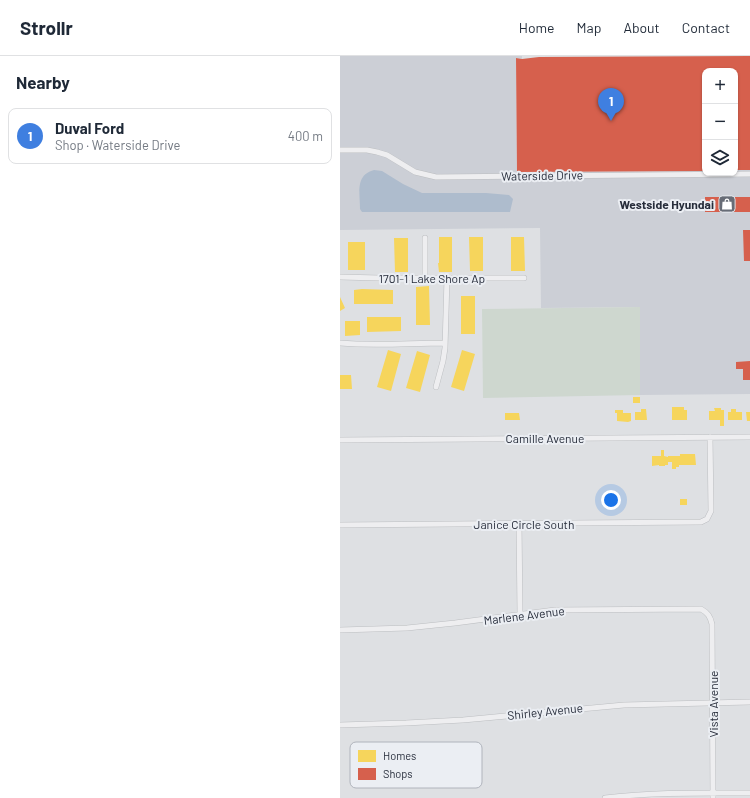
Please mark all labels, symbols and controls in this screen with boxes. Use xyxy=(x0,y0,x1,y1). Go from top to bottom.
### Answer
text: Strollr xyxy=(20,16,73,39)
text: Home xyxy=(519,19,555,36)
text: Map xyxy=(577,19,601,36)
text: About xyxy=(623,19,660,36)
text: Contact xyxy=(682,19,730,36)
map controls xyxy=(702,68,738,176)
button: + xyxy=(702,68,738,104)
text: Nearby xyxy=(16,72,70,92)
pin: 1 xyxy=(598,88,624,121)
button: − xyxy=(702,104,738,140)
text: Duval Ford xyxy=(55,119,124,137)
text: 1 xyxy=(28,128,32,144)
text: 400 m xyxy=(288,128,323,144)
text: Shop · Waterside Drive xyxy=(55,137,180,153)
button: layers xyxy=(702,140,738,176)
street label: Waterside Drive xyxy=(501,167,583,183)
shop icon: Westside Hyundai xyxy=(717,194,737,214)
place label: Westside Hyundai xyxy=(620,197,714,211)
street label: 1701-1 Lake Shore Ap xyxy=(379,271,485,285)
street label: Camille Avenue xyxy=(506,431,584,445)
your location xyxy=(601,490,621,510)
street label: Janice Circle South xyxy=(474,517,574,531)
street label: Marlene Avenue xyxy=(483,603,565,627)
street label: Vista Avenue xyxy=(706,671,720,737)
street label: Shirley Avenue xyxy=(506,700,584,722)
legend xyxy=(350,742,482,788)
text: Homes xyxy=(383,749,416,762)
text: Shops xyxy=(383,767,413,780)

